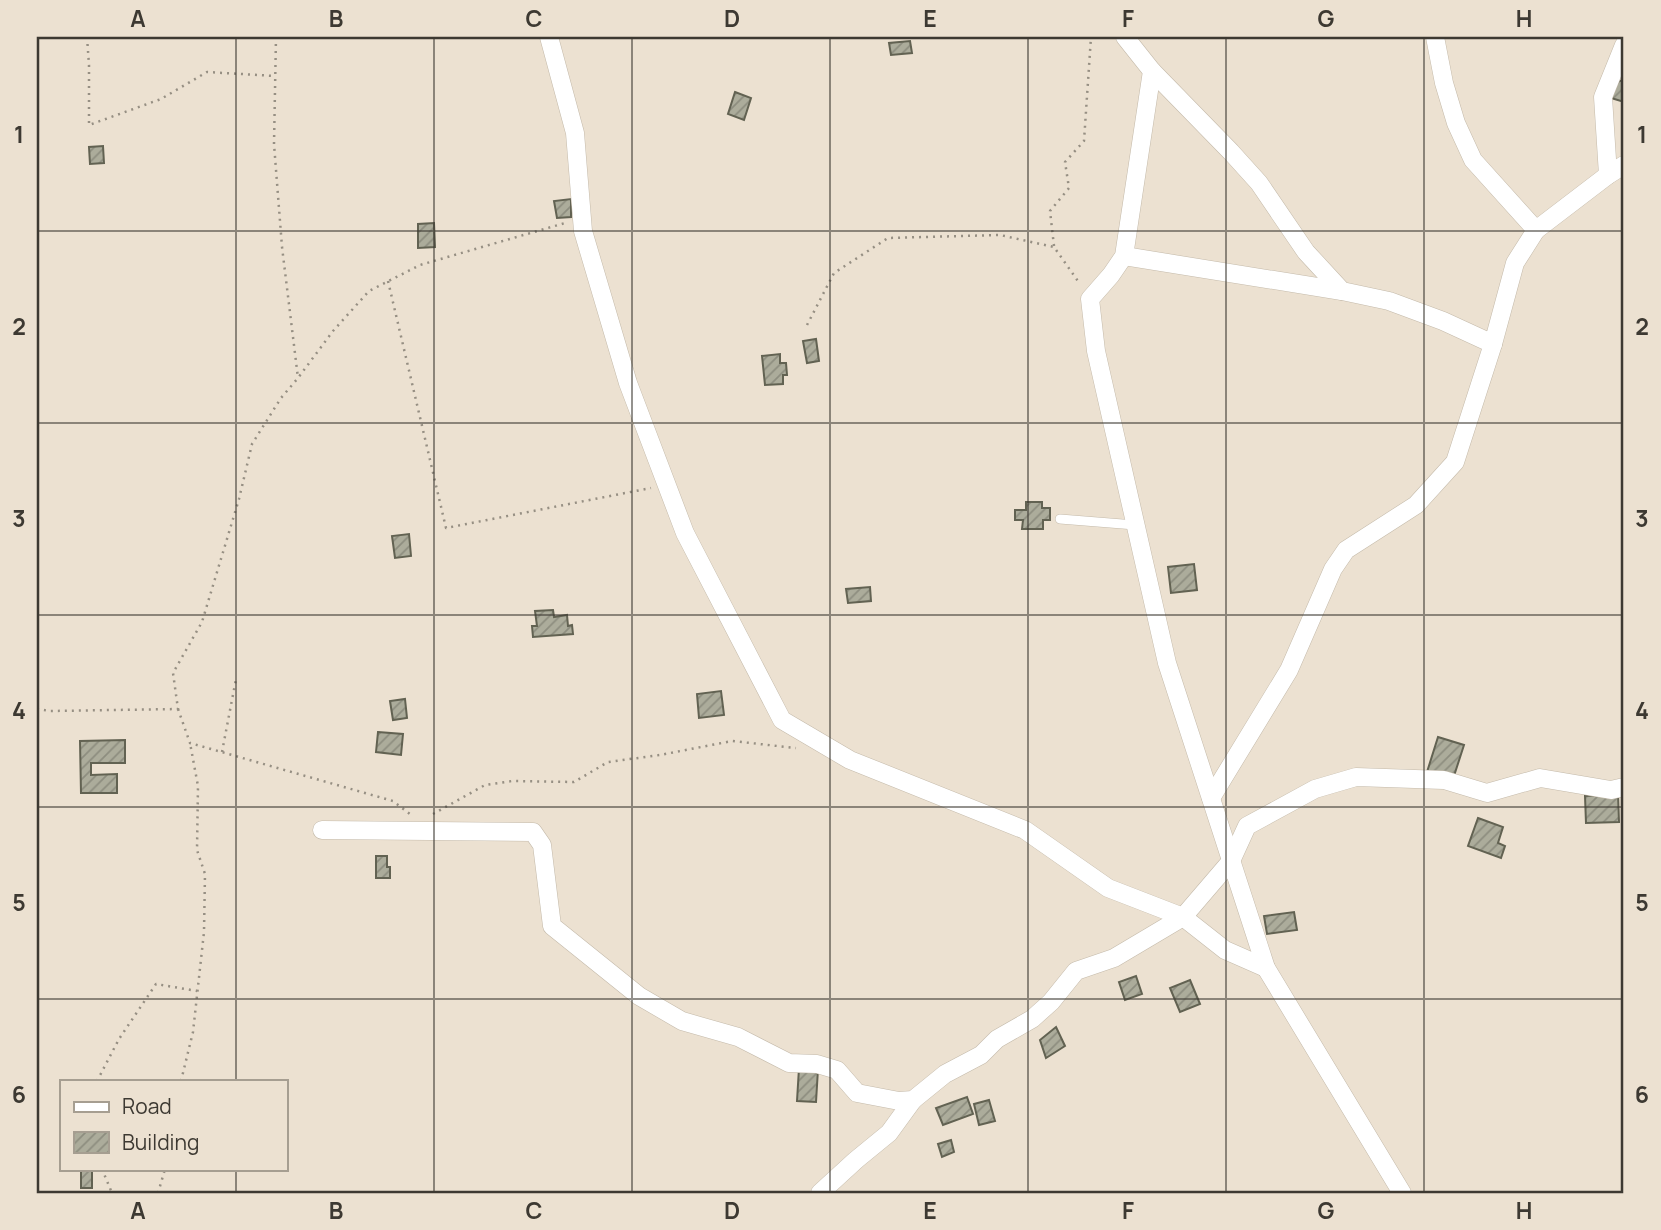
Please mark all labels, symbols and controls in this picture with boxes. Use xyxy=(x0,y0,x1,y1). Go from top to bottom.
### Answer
text: A xyxy=(130,2,146,34)
text: B xyxy=(329,2,343,34)
text: C xyxy=(526,2,543,34)
text: D xyxy=(724,2,740,34)
text: E xyxy=(923,2,937,34)
text: F xyxy=(1122,2,1134,34)
text: G xyxy=(1318,2,1335,34)
text: H xyxy=(1516,2,1532,34)
text: 1 xyxy=(14,118,24,150)
text: 1 xyxy=(1637,118,1647,150)
text: 2 xyxy=(12,310,26,342)
text: 2 xyxy=(1635,310,1649,342)
text: 3 xyxy=(12,502,26,534)
text: 3 xyxy=(1635,502,1649,534)
text: 4 xyxy=(12,694,26,726)
text: 4 xyxy=(1635,694,1649,726)
text: 5 xyxy=(12,886,26,918)
text: 5 xyxy=(1635,886,1649,918)
text: 6 xyxy=(12,1078,26,1110)
text: 6 xyxy=(1635,1078,1649,1110)
legend xyxy=(60,1080,287,1170)
text: Road xyxy=(122,1092,172,1120)
text: Building xyxy=(122,1128,199,1156)
text: A xyxy=(130,1194,146,1226)
text: B xyxy=(329,1194,343,1226)
text: C xyxy=(526,1194,543,1226)
text: D xyxy=(724,1194,740,1226)
text: E xyxy=(923,1194,937,1226)
text: F xyxy=(1122,1194,1134,1226)
text: G xyxy=(1318,1194,1335,1226)
text: H xyxy=(1516,1194,1532,1226)

